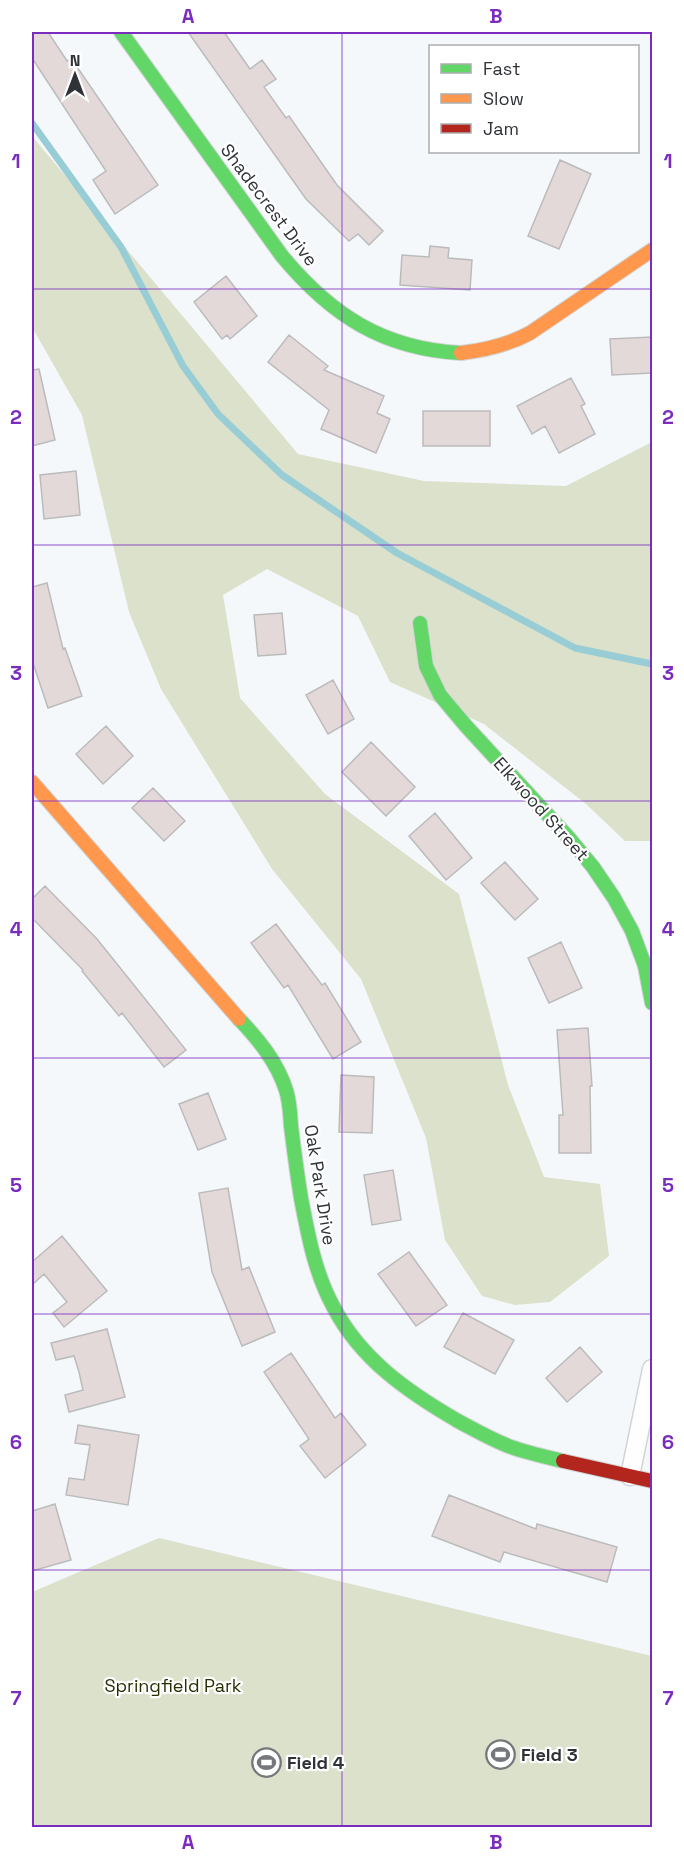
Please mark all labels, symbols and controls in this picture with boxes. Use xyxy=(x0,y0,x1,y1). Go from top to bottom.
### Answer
text: A xyxy=(182,3,195,29)
text: B xyxy=(489,3,503,29)
north arrow xyxy=(45,45,105,105)
legend xyxy=(429,45,639,153)
text: N xyxy=(70,50,80,71)
text: Fast xyxy=(483,57,520,80)
text: Slow xyxy=(483,87,524,110)
text: Jam xyxy=(483,117,519,140)
street label: Shadecrest Drive xyxy=(216,139,323,271)
text: 1 xyxy=(11,148,21,174)
text: 1 xyxy=(663,148,673,174)
text: 2 xyxy=(10,404,22,430)
text: 2 xyxy=(662,404,674,430)
text: 3 xyxy=(10,660,22,686)
text: 3 xyxy=(662,660,674,686)
street label: Elkwood Street xyxy=(489,752,594,865)
text: 4 xyxy=(10,916,23,942)
text: 4 xyxy=(662,916,675,942)
street label: Oak Park Drive xyxy=(300,1123,341,1247)
text: 5 xyxy=(10,1172,22,1198)
text: 5 xyxy=(662,1172,674,1198)
text: 6 xyxy=(10,1429,22,1455)
text: 6 xyxy=(662,1429,674,1455)
park label: Springfield Park xyxy=(104,1674,242,1697)
text: 7 xyxy=(10,1685,22,1711)
text: 7 xyxy=(662,1685,674,1711)
sports icon: Field 3 xyxy=(484,1739,516,1771)
place label: Field 3 xyxy=(521,1743,578,1766)
sports icon: Field 4 xyxy=(250,1747,282,1779)
place label: Field 4 xyxy=(287,1751,345,1774)
text: A xyxy=(182,1829,195,1855)
text: B xyxy=(489,1829,503,1855)

